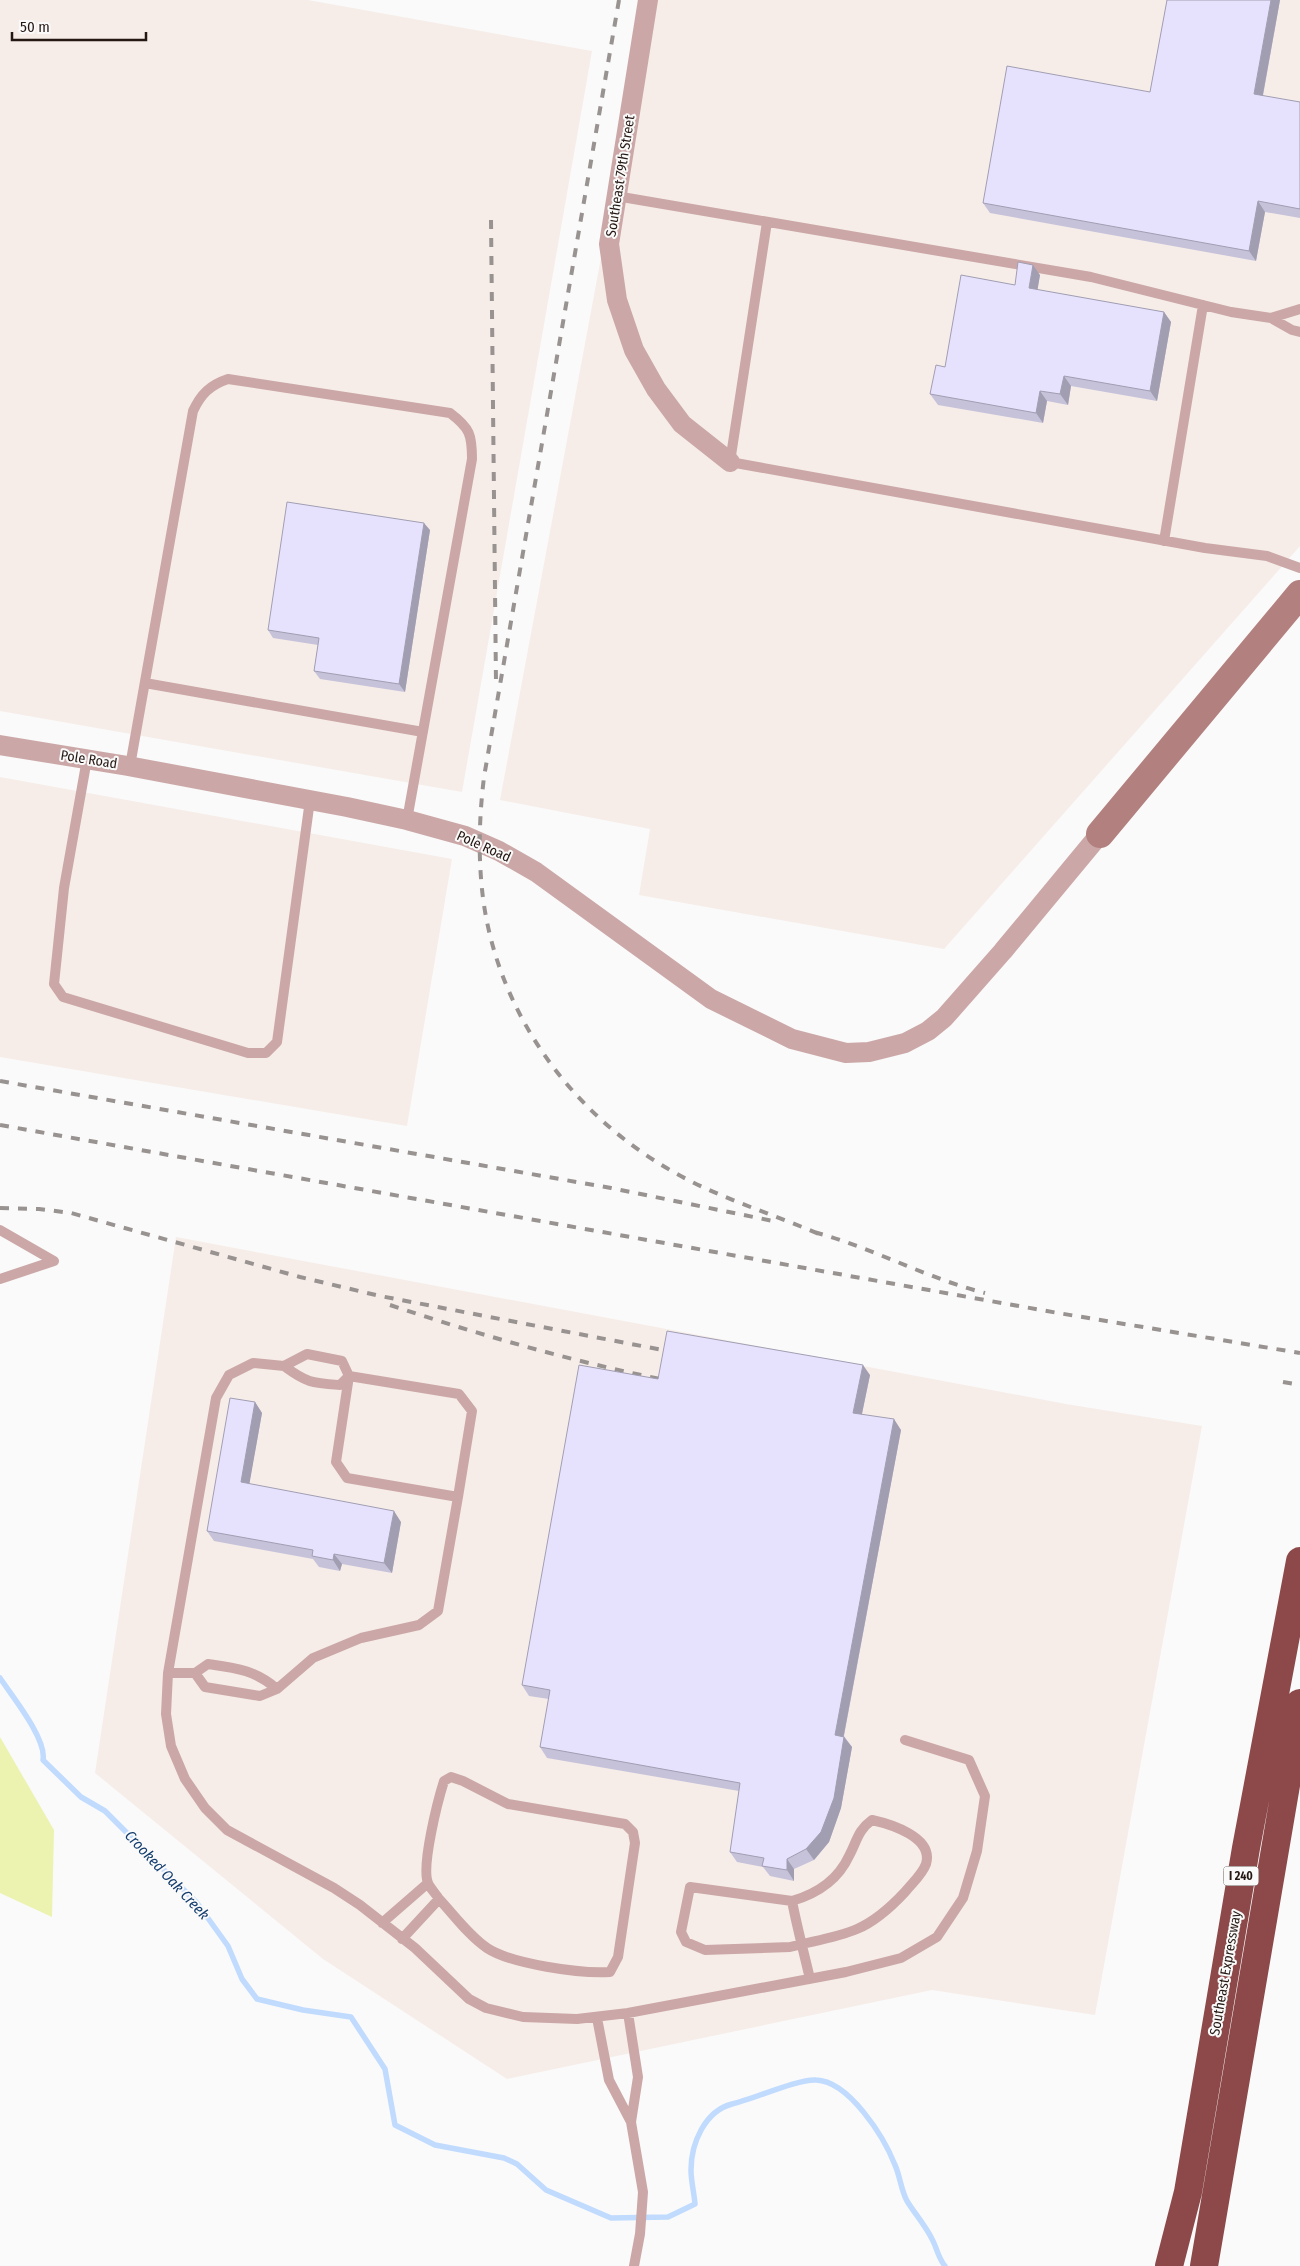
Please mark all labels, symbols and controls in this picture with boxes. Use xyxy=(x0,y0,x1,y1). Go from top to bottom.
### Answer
scale bar xyxy=(12,10,146,42)
text: 50 m xyxy=(20,18,50,36)
street label: Southeast 79th Street xyxy=(602,114,639,238)
street label: Pole Road xyxy=(59,747,118,772)
street label: Pole Road xyxy=(454,827,513,866)
water label: Crooked Oak Creek xyxy=(121,1827,213,1924)
road number: I 240 xyxy=(1224,1866,1258,1885)
street label: Southeast Expressway xyxy=(1206,1909,1245,2037)

